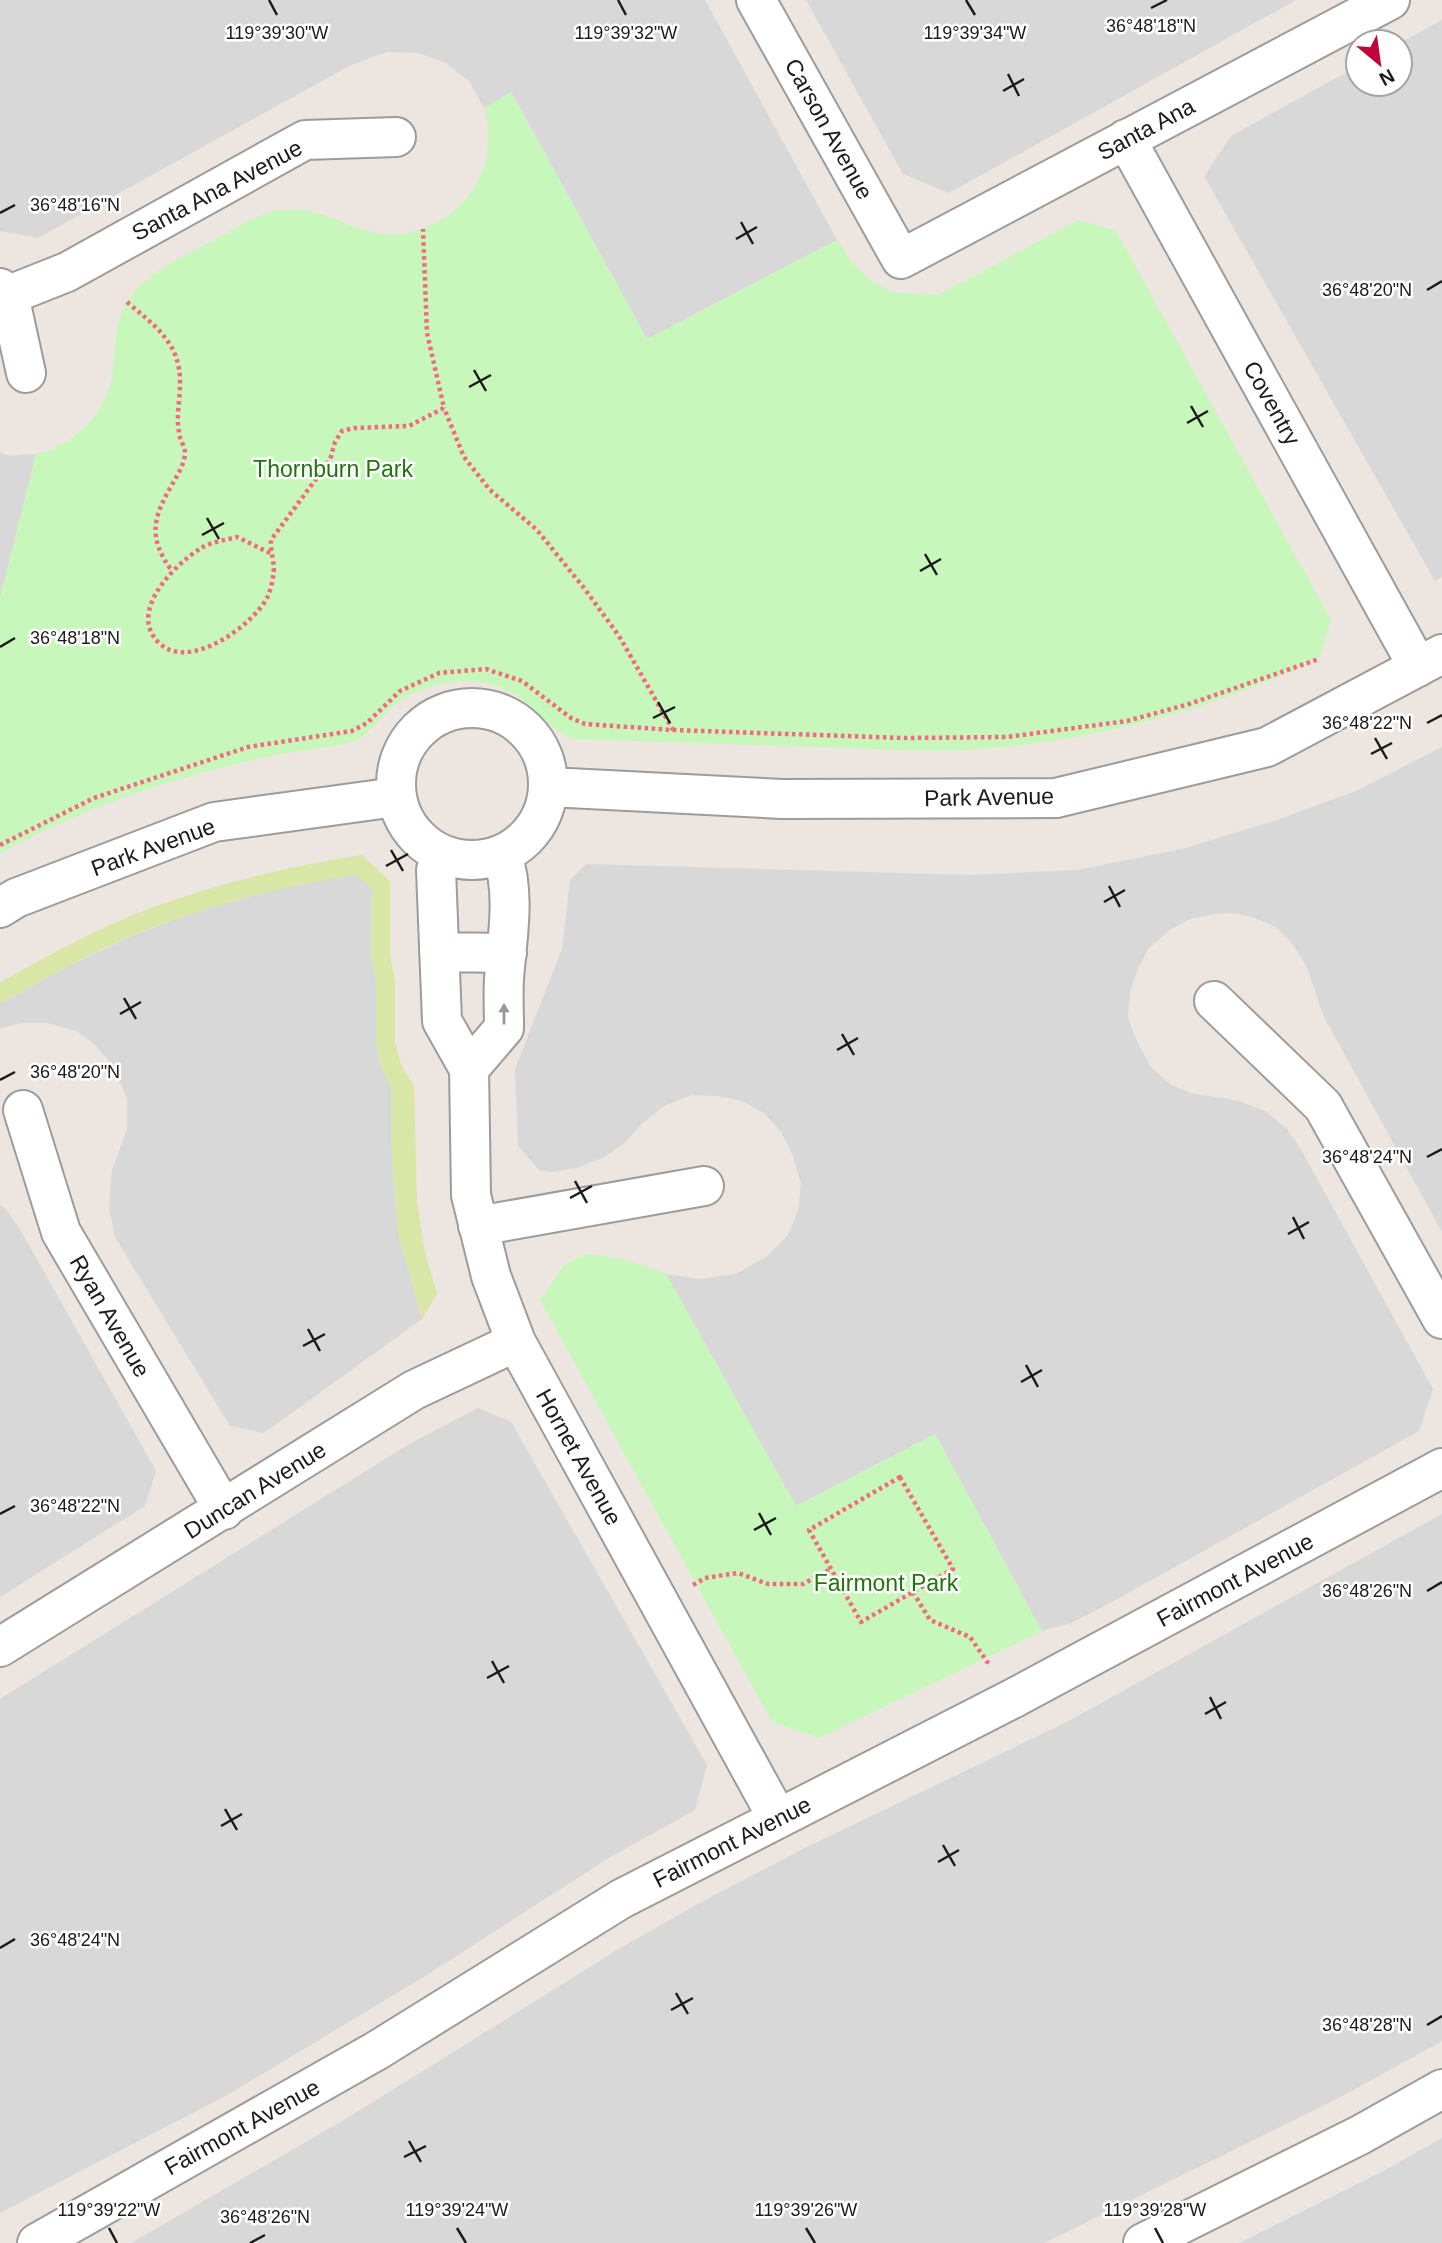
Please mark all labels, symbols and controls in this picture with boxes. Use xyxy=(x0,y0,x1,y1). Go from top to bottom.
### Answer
text: 36°48'18"N xyxy=(1106,16,1196,36)
text: 119°39'30"W xyxy=(226,23,328,43)
text: 119°39'32"W xyxy=(575,23,677,43)
text: 119°39'34"W xyxy=(924,23,1026,43)
north arrow xyxy=(1344,28,1414,98)
street label: Carson Avenue xyxy=(780,54,878,204)
text: N xyxy=(1376,65,1398,90)
street label: Santa Ana xyxy=(1093,93,1199,165)
street label: Santa Ana Avenue xyxy=(128,134,306,246)
text: 36°48'16"N xyxy=(30,195,120,215)
text: 36°48'20"N xyxy=(1322,280,1412,300)
street label: Coventry xyxy=(1238,356,1306,450)
park label: Thornburn Park xyxy=(253,456,413,482)
text: 36°48'18"N xyxy=(30,628,120,648)
text: 36°48'22"N xyxy=(1322,713,1412,733)
street label: Park Avenue xyxy=(924,783,1054,811)
street label: Park Avenue xyxy=(87,813,219,881)
one-way arrow xyxy=(498,1003,510,1025)
text: 36°48'20"N xyxy=(30,1062,120,1082)
text: 36°48'24"N xyxy=(1322,1147,1412,1167)
street label: Ryan Avenue xyxy=(65,1250,155,1382)
street label: Hornet Avenue xyxy=(531,1384,627,1530)
street label: Duncan Avenue xyxy=(179,1436,331,1544)
text: 36°48'22"N xyxy=(30,1496,120,1516)
street label: Fairmont Avenue xyxy=(1152,1528,1318,1632)
park label: Fairmont Park xyxy=(814,1570,959,1596)
text: 36°48'26"N xyxy=(1322,1581,1412,1601)
street label: Fairmont Avenue xyxy=(649,1791,815,1893)
text: 36°48'24"N xyxy=(30,1930,120,1950)
text: 36°48'28"N xyxy=(1322,2015,1412,2035)
street label: Fairmont Avenue xyxy=(160,2074,324,2180)
text: 119°39'22"W xyxy=(58,2200,160,2220)
text: 119°39'24"W xyxy=(406,2200,508,2220)
text: 119°39'26"W xyxy=(755,2200,857,2220)
text: 119°39'28"W xyxy=(1104,2200,1206,2220)
text: 36°48'26"N xyxy=(220,2207,310,2227)

